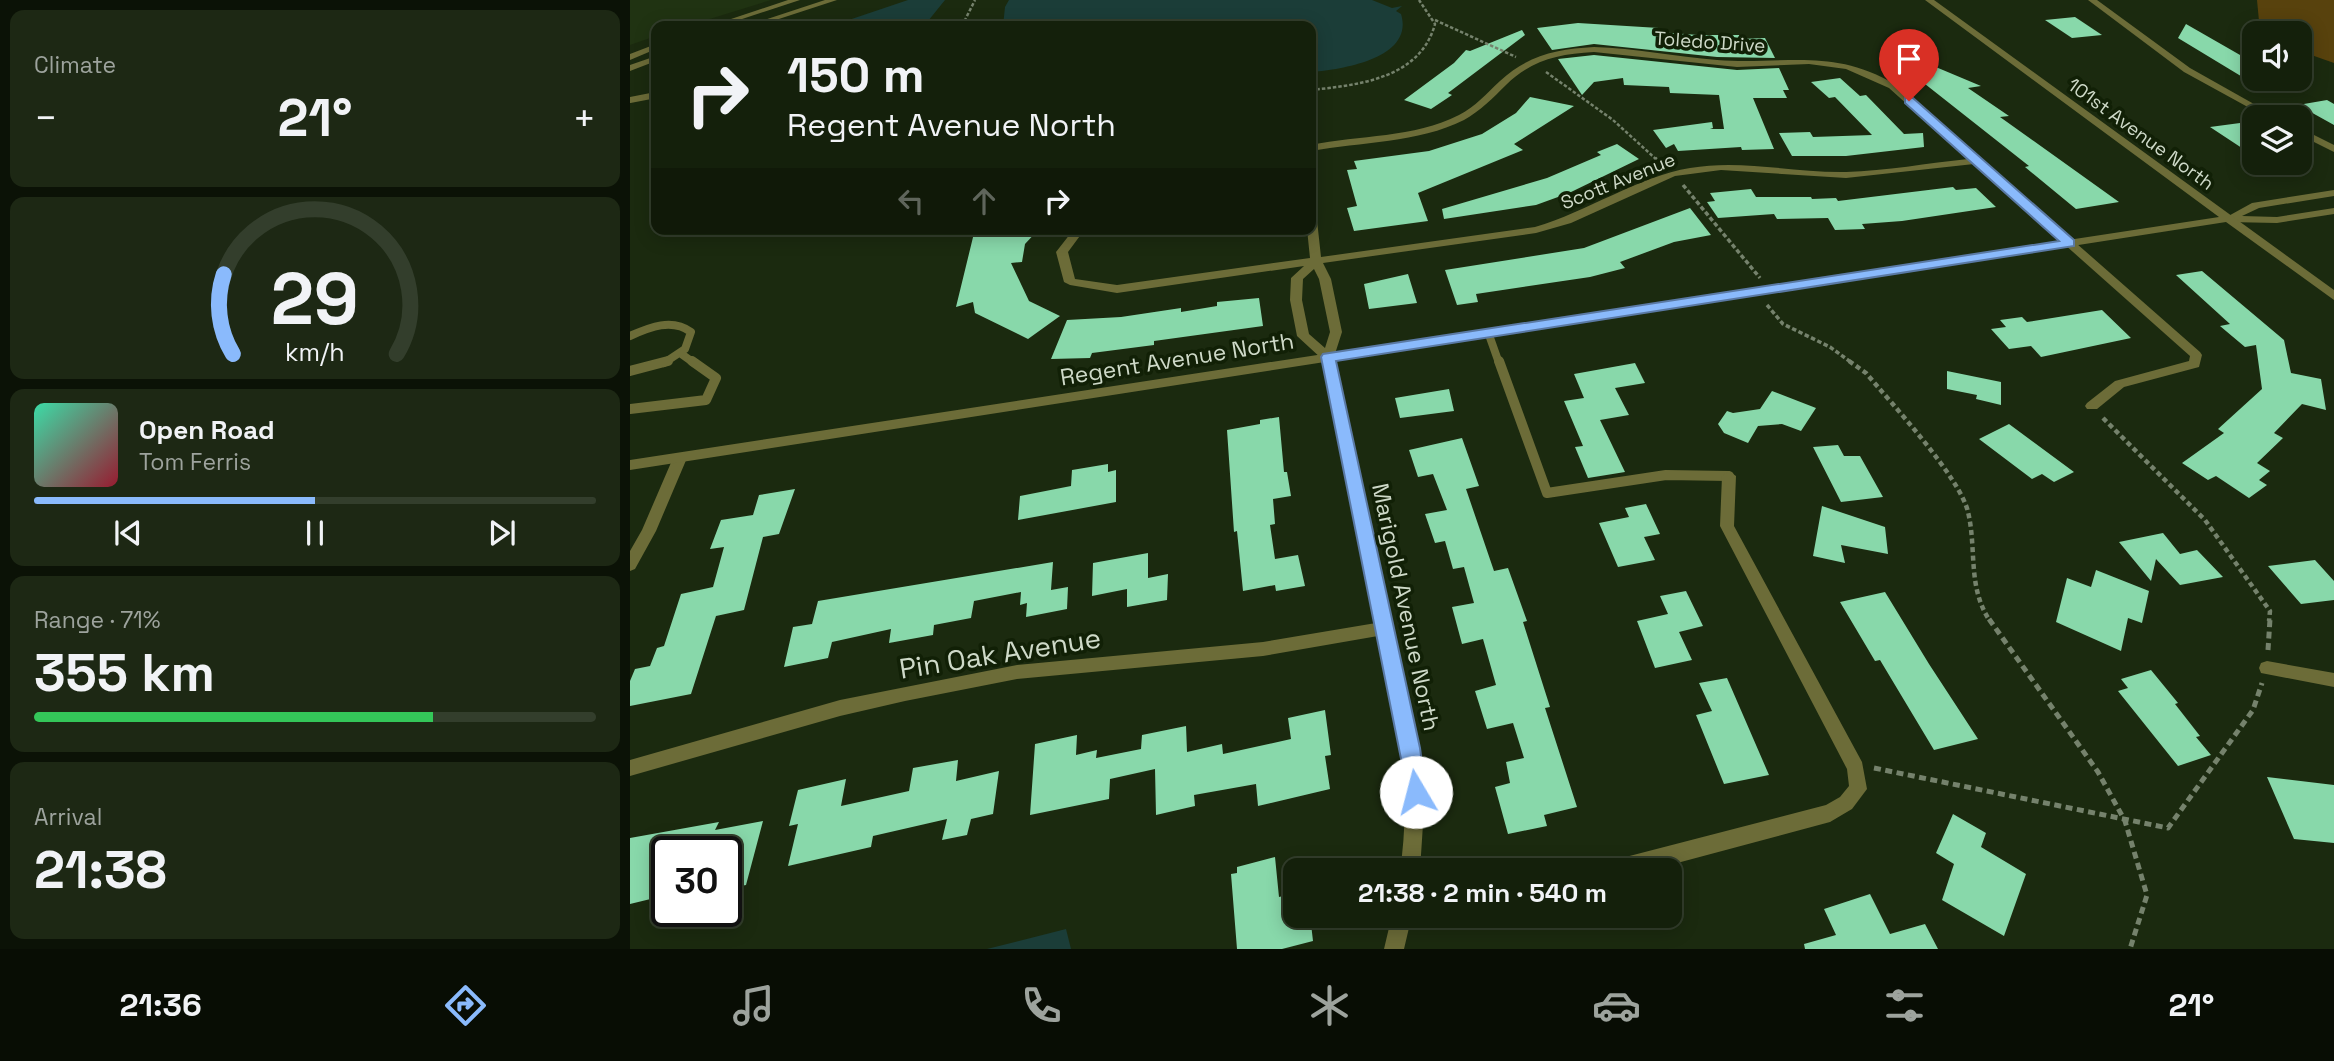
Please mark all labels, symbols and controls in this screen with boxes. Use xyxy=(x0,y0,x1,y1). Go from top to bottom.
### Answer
map controls xyxy=(2242,21,2312,175)
button: sound xyxy=(2242,21,2312,91)
street label: Toledo Drive xyxy=(1654,26,1766,58)
pin xyxy=(1879,29,1939,101)
icon: arrive xyxy=(1890,40,1928,78)
text: 150 m xyxy=(787,44,925,106)
icon: right xyxy=(672,49,763,140)
text: Climate xyxy=(34,50,116,80)
street label: 101st Avenue North xyxy=(2063,72,2219,196)
text: 21° xyxy=(278,85,352,151)
text: − xyxy=(34,94,58,142)
text: + xyxy=(572,94,596,142)
text: Regent Avenue North xyxy=(787,105,1116,145)
button: layers xyxy=(2242,105,2312,175)
street label: Scott Avenue xyxy=(1557,147,1679,215)
icon: left xyxy=(892,182,930,220)
icon: ahead xyxy=(965,182,1003,220)
icon: right xyxy=(1038,182,1076,220)
text: 29 xyxy=(271,252,359,345)
street label: Regent Avenue North xyxy=(1058,326,1296,392)
text: km/h xyxy=(285,336,345,368)
text: Open Road xyxy=(139,413,275,447)
text: Tom Ferris xyxy=(139,447,251,477)
street label: Marigold Avenue North xyxy=(1365,480,1447,734)
icon: previous xyxy=(109,514,147,552)
icon: pause xyxy=(296,514,334,552)
icon: next xyxy=(483,514,521,552)
text: Range · 71% xyxy=(34,605,160,635)
street label: Pin Oak Avenue xyxy=(897,619,1103,687)
text: 355 km xyxy=(34,640,215,706)
position arrow xyxy=(1379,755,1453,829)
text: Arrival xyxy=(34,802,102,832)
speed limit sign: 30 xyxy=(651,836,742,927)
text: 21:38 xyxy=(34,837,167,903)
text: 21:38 · 2 min · 540 m xyxy=(1358,876,1607,910)
icon: directions xyxy=(441,981,490,1030)
icon: music xyxy=(729,981,778,1030)
icon: phone xyxy=(1017,981,1066,1030)
icon: climate xyxy=(1305,981,1354,1030)
icon: car xyxy=(1592,981,1641,1030)
icon: filters xyxy=(1880,981,1929,1030)
text: 21:36 xyxy=(119,985,202,1025)
text: 21° xyxy=(2168,985,2214,1025)

